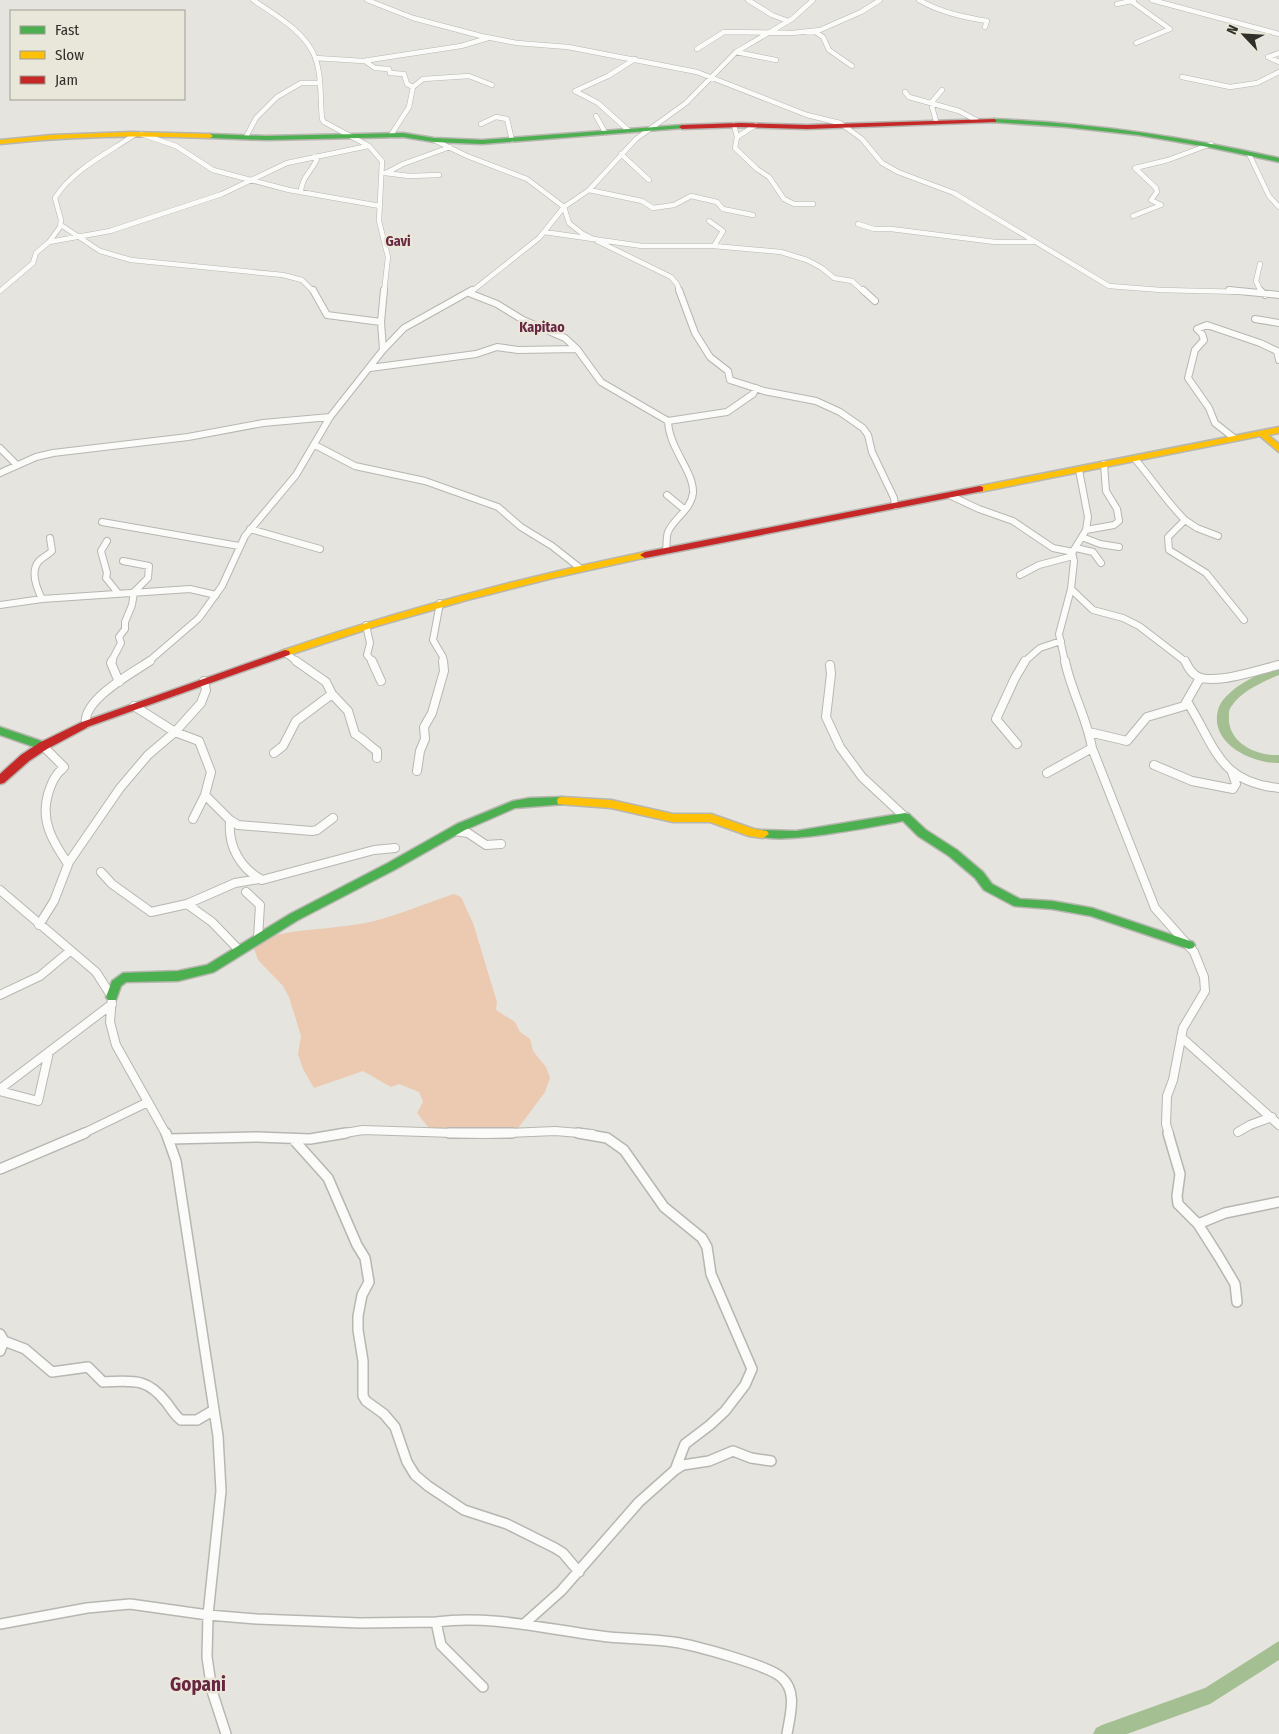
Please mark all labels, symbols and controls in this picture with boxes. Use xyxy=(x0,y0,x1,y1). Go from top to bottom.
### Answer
legend xyxy=(10,10,185,100)
north arrow xyxy=(1219,10,1269,60)
text: Fast xyxy=(55,21,79,39)
text: N xyxy=(1223,22,1242,37)
text: Slow xyxy=(55,46,84,64)
text: Jam xyxy=(55,71,78,89)
district label: Gavi xyxy=(385,233,411,250)
district label: Kapitao xyxy=(519,319,565,336)
district label: Gopani xyxy=(170,1673,226,1696)

